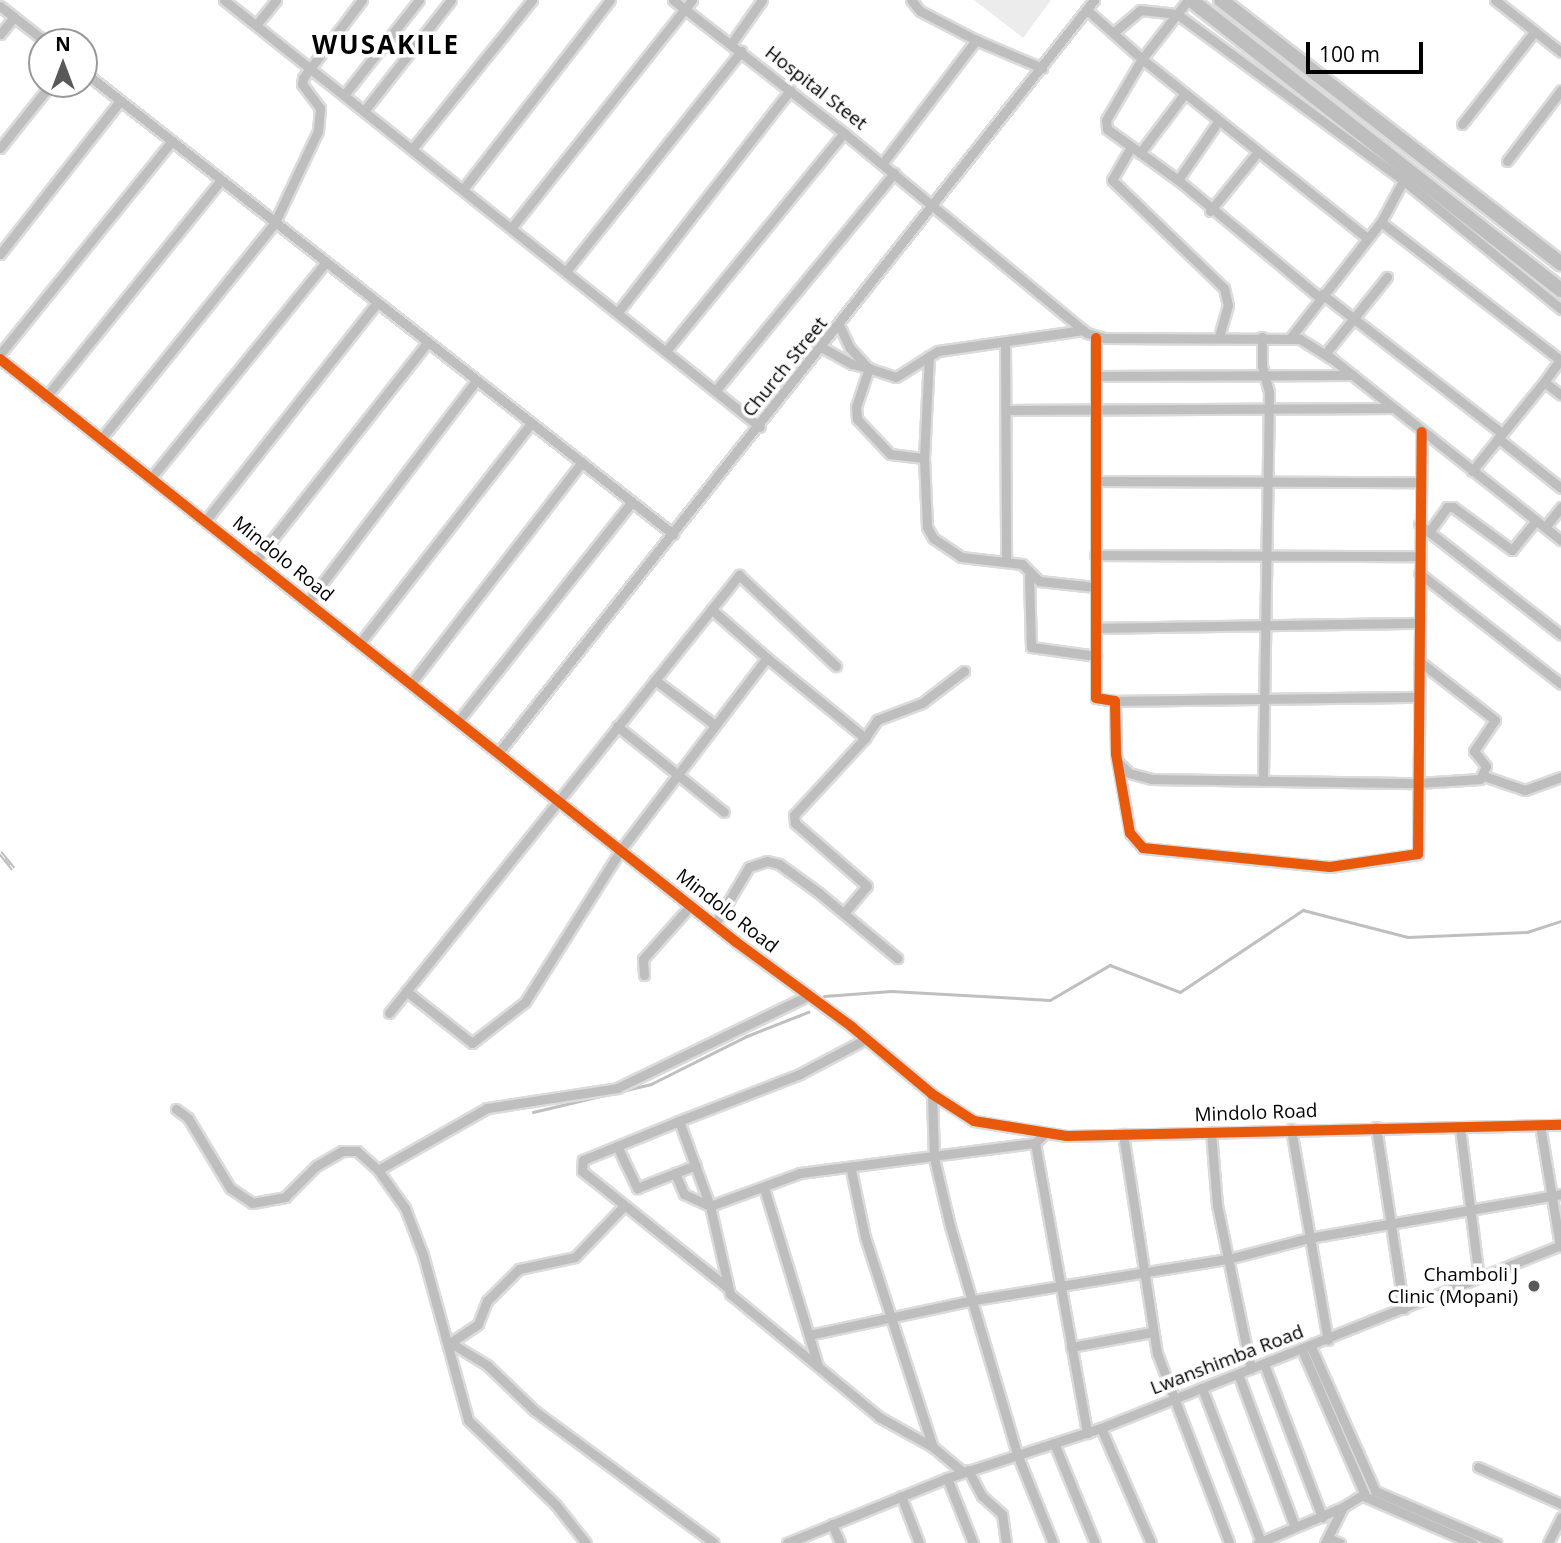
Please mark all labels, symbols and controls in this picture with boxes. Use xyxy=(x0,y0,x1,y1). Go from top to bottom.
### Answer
north arrow xyxy=(28,28,98,98)
scale bar xyxy=(1309,28,1426,72)
district label: WUSAKILE xyxy=(313,29,459,61)
text: N xyxy=(55,31,71,57)
text: 100 m xyxy=(1319,40,1380,68)
street label: Hospital Steet xyxy=(760,41,872,135)
street label: Church Street xyxy=(738,313,832,421)
street label: Mindolo Road xyxy=(228,511,338,607)
street label: Mindolo Road xyxy=(671,864,783,958)
street label: Mindolo Road xyxy=(1194,1099,1318,1127)
place label: Chamboli J Clinic (Mopani) xyxy=(1388,1264,1518,1308)
marker: Chamboli J Clinic (Mopani) xyxy=(1524,1276,1544,1296)
street label: Lwanshimba Road xyxy=(1147,1320,1307,1400)

